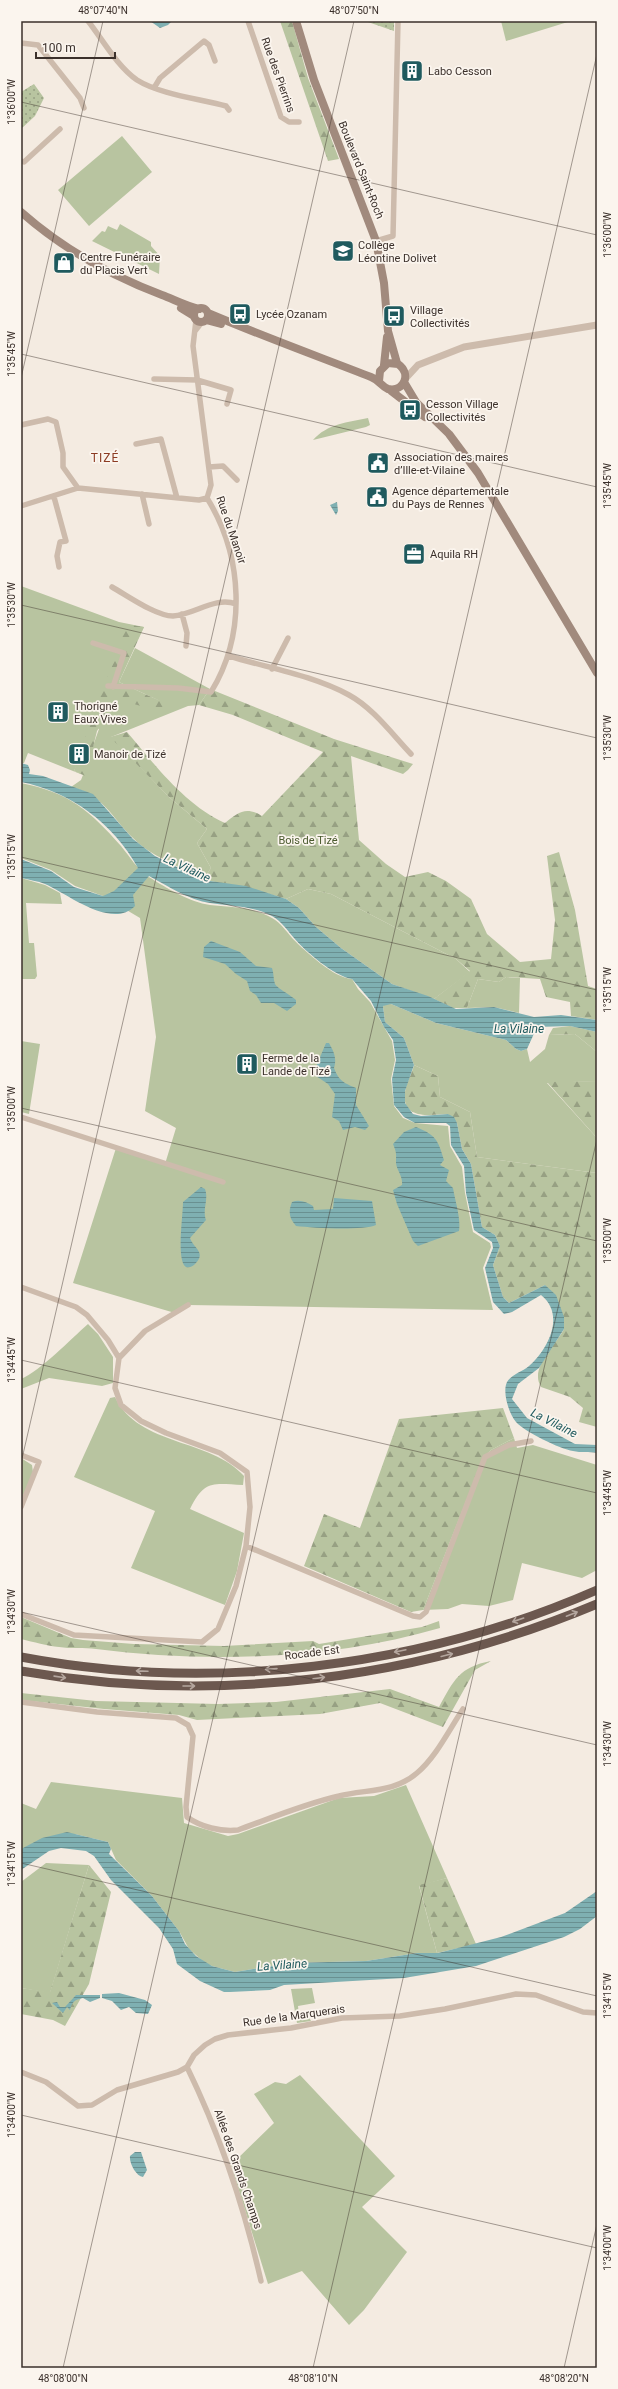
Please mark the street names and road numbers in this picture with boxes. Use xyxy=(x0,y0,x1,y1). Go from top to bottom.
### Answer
street label: Rue des Pierrins xyxy=(258,36,298,115)
street label: Boulevard Saint-Roch xyxy=(335,119,387,221)
street label: Rue du Manoir xyxy=(213,494,249,566)
street label: Rocade Est xyxy=(284,1643,341,1663)
street label: Rue de la Marquerais xyxy=(242,2002,346,2030)
street label: Allée des Grands Champs xyxy=(211,2107,265,2231)

